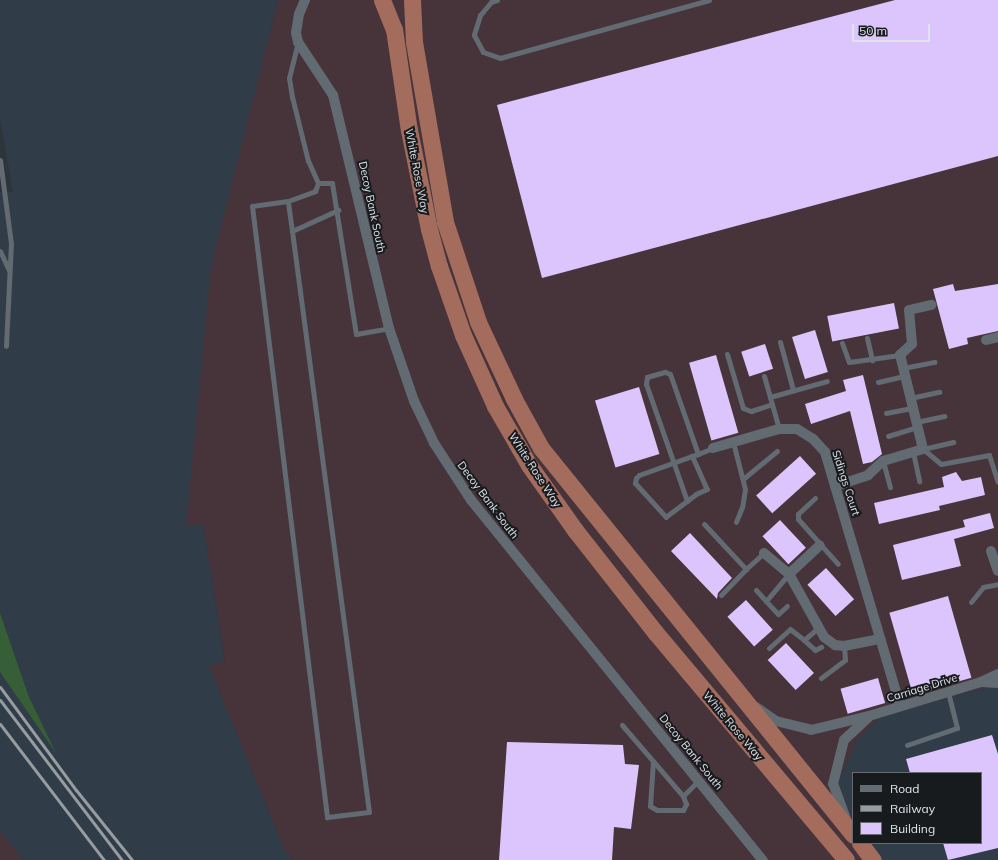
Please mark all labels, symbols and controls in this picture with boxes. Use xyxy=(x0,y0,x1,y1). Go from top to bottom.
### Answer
scale bar xyxy=(854,16,932,42)
text: 50 m xyxy=(859,23,887,38)
street label: White Rose Way xyxy=(402,128,432,214)
street label: Decoy Bank South xyxy=(356,160,388,254)
street label: White Rose Way xyxy=(506,430,564,510)
street label: Sidings Court xyxy=(829,449,863,517)
street label: Decoy Bank South xyxy=(455,459,521,541)
street label: Carriage Drive xyxy=(885,671,959,705)
street label: White Rose Way xyxy=(700,689,766,763)
street label: Decoy Bank South xyxy=(657,712,725,792)
legend xyxy=(852,772,982,844)
text: Road xyxy=(890,781,919,796)
text: Railway xyxy=(890,801,935,816)
text: Building xyxy=(890,821,935,836)

